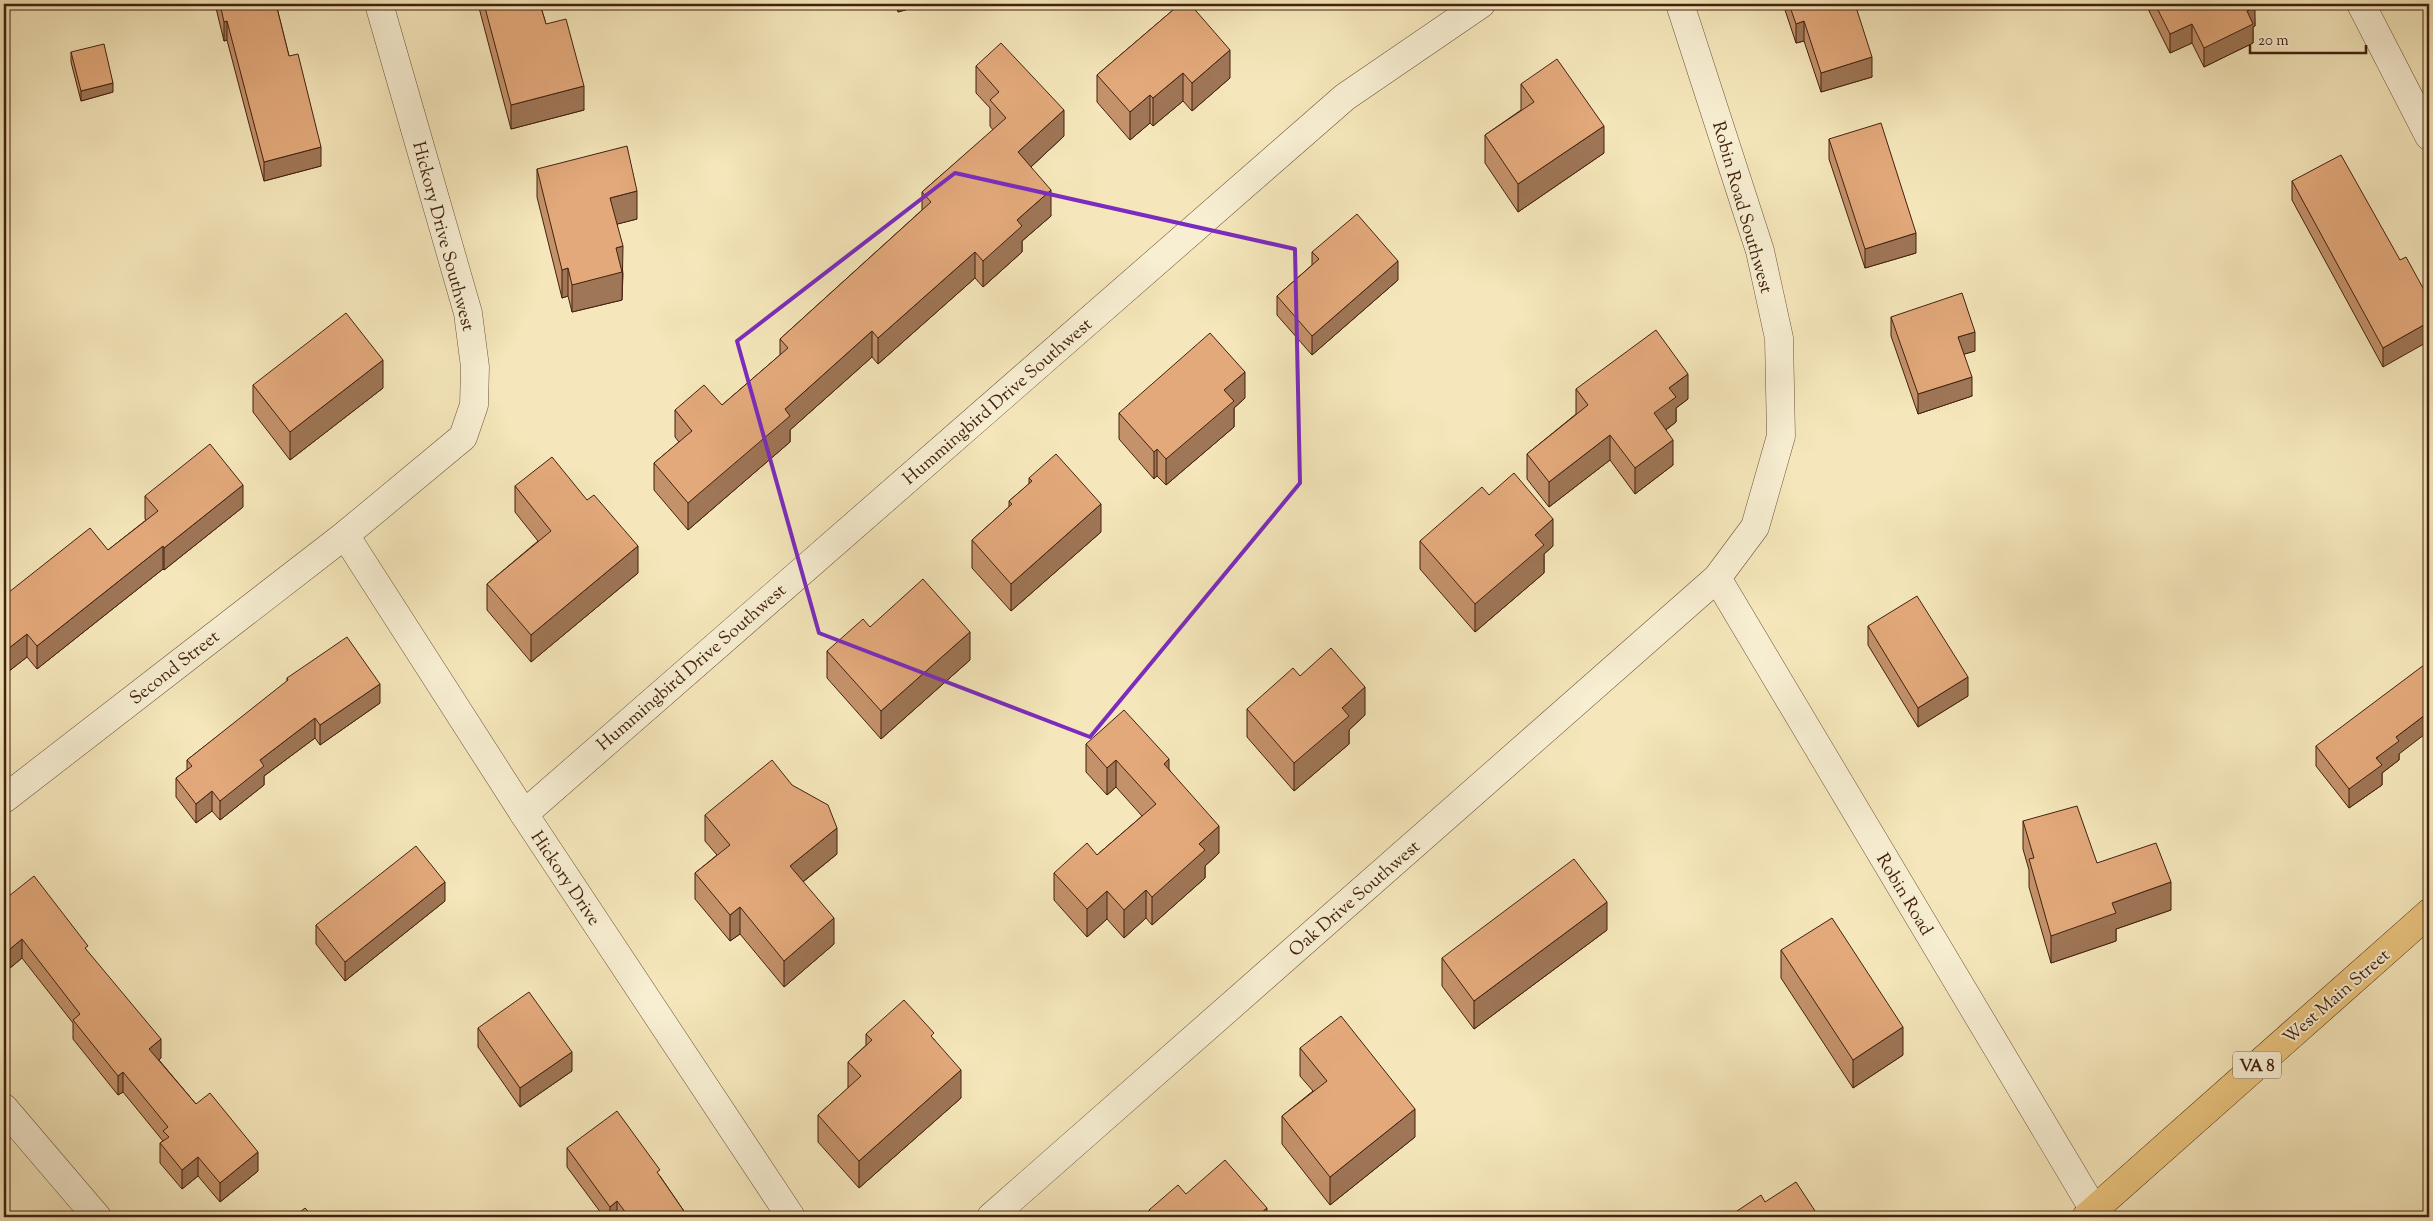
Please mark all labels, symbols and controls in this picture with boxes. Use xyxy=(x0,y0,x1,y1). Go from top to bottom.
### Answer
scale bar xyxy=(2250,22,2367,54)
text: 20 m xyxy=(2258,31,2289,52)
street label: Robin Road Southwest xyxy=(1704,118,1778,297)
street label: Hickory Drive Southwest xyxy=(404,139,480,334)
street label: Hummingbird Drive Southwest xyxy=(898,313,1099,492)
street label: Hummingbird Drive Southwest xyxy=(592,579,793,758)
street label: Second Street xyxy=(125,625,226,712)
street label: Hickory Drive xyxy=(523,826,606,932)
street label: Oak Drive Southwest xyxy=(1284,835,1427,964)
street label: Robin Road xyxy=(1868,849,1938,941)
street label: West Main Street xyxy=(2278,944,2397,1051)
road number: VA 8 xyxy=(2233,1052,2281,1078)

